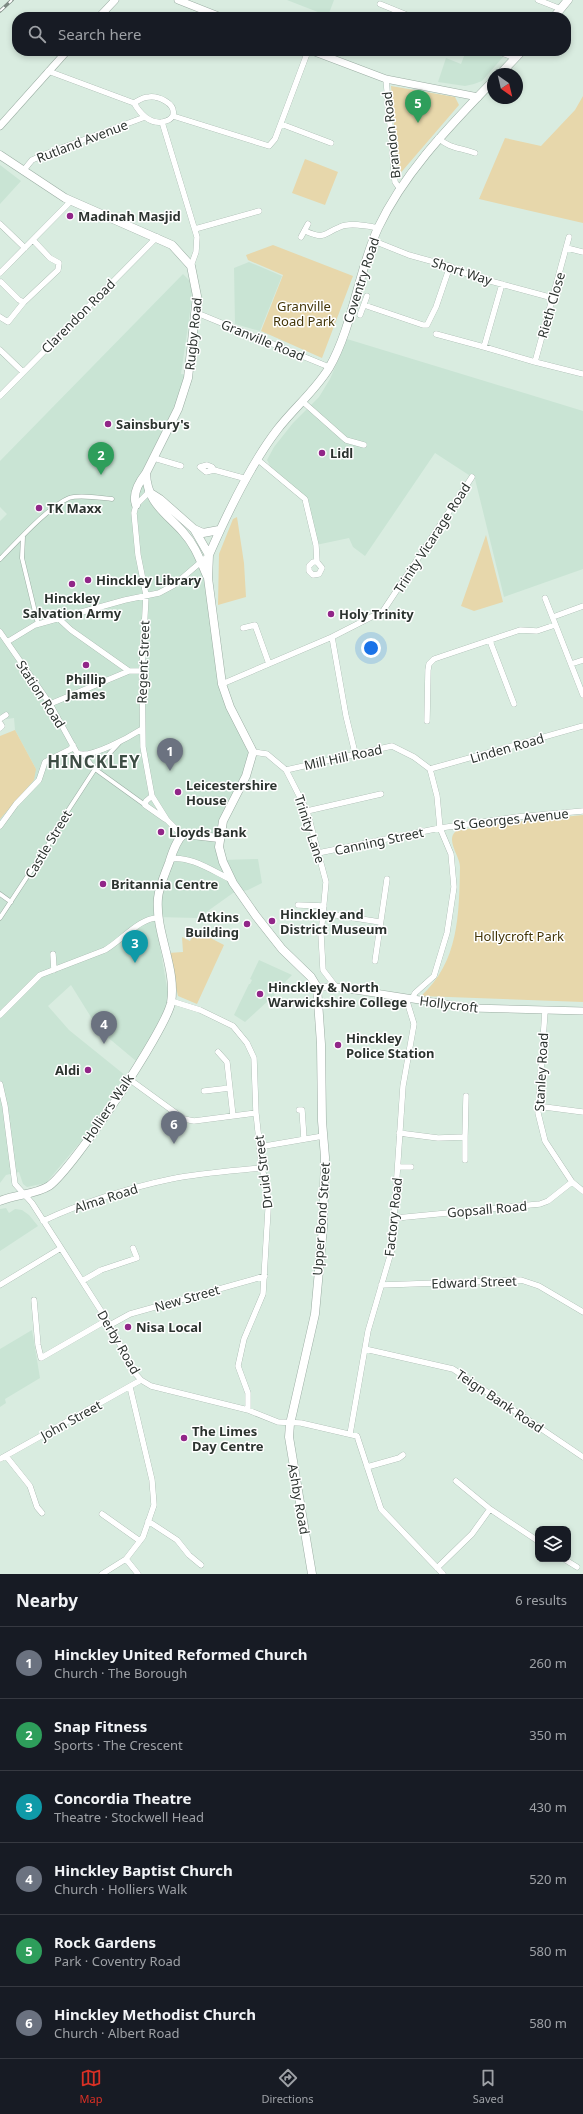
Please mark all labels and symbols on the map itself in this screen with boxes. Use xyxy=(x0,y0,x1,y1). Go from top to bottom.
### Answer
north arrow xyxy=(487,68,523,104)
pin: 5 xyxy=(405,90,431,123)
street label: Brandon Road xyxy=(377,91,405,179)
street label: Rutland Avenue xyxy=(34,115,130,167)
place label: Madinah Masjid xyxy=(78,207,181,225)
marker: Madinah Masjid xyxy=(65,211,75,221)
street label: Coventry Road xyxy=(339,235,383,325)
street label: Short Way xyxy=(430,253,495,289)
street label: Rieth Close xyxy=(533,270,569,340)
street label: Clarendon Road xyxy=(37,275,119,357)
street label: Rugby Road xyxy=(180,297,206,371)
park label: Granville Road Park xyxy=(273,297,335,330)
street label: Granville Road xyxy=(219,315,307,365)
place label: Sainsbury's xyxy=(116,415,190,433)
marker: Sainsbury's xyxy=(103,419,113,429)
pin: 2 xyxy=(88,442,114,475)
place label: Lidl xyxy=(330,444,353,462)
marker: Lidl xyxy=(317,448,327,458)
street label: Trinity Vicarage Road xyxy=(389,479,475,597)
place label: TK Maxx xyxy=(47,499,102,517)
marker: TK Maxx xyxy=(34,503,44,513)
place label: Hinckley Library xyxy=(96,571,202,589)
marker: Hinckley Library xyxy=(83,575,93,585)
marker: Hinckley Salvation Army xyxy=(67,579,77,589)
place label: Hinckley Salvation Army xyxy=(23,589,122,622)
place label: Holy Trinity xyxy=(339,605,414,623)
marker: Holy Trinity xyxy=(326,609,336,619)
street label: Regent Street xyxy=(133,620,153,704)
your location xyxy=(361,638,381,658)
street label: Station Road xyxy=(12,657,70,731)
marker: Phillip James xyxy=(81,660,91,670)
place label: Phillip James xyxy=(65,670,106,703)
street label: Linden Road xyxy=(468,729,546,767)
pin: 1 xyxy=(157,738,183,771)
street label: Mill Hill Road xyxy=(302,740,384,774)
district label: HINCKLEY xyxy=(47,750,141,773)
place label: Leicestershire House xyxy=(186,776,278,809)
marker: Leicestershire House xyxy=(173,787,183,797)
street label: Trinity Lane xyxy=(290,793,330,865)
street label: St Georges Avenue xyxy=(453,804,569,834)
street label: Castle Street xyxy=(21,806,76,882)
place label: Lloyds Bank xyxy=(169,823,247,841)
street label: Canning Street xyxy=(333,823,425,859)
marker: Lloyds Bank xyxy=(156,827,166,837)
place label: Britannia Centre xyxy=(111,875,218,893)
marker: Britannia Centre xyxy=(98,879,108,889)
place label: Hinckley and District Museum xyxy=(280,905,387,938)
place label: Atkins Building xyxy=(185,908,239,941)
marker: Hinckley and District Museum xyxy=(267,916,277,926)
marker: Atkins Building xyxy=(242,919,252,929)
park label: Hollycroft Park xyxy=(474,927,564,945)
pin: 3 xyxy=(122,930,148,963)
place label: Hinckley & North Warwickshire College xyxy=(268,978,407,1011)
marker: Hinckley & North Warwickshire College xyxy=(255,989,265,999)
street label: Hollycroft xyxy=(419,991,480,1017)
pin: 4 xyxy=(91,1011,117,1044)
place label: Hinckley Police Station xyxy=(346,1029,435,1062)
street label: Stanley Road xyxy=(530,1032,552,1112)
marker: Hinckley Police Station xyxy=(333,1040,343,1050)
place label: Aldi xyxy=(55,1061,80,1079)
marker: Aldi xyxy=(83,1065,93,1075)
street label: Holliers Walk xyxy=(78,1070,138,1146)
pin: 6 xyxy=(161,1111,187,1144)
street label: Druid Street xyxy=(250,1134,276,1210)
street label: Upper Bond Street xyxy=(308,1161,334,1276)
street label: Factory Road xyxy=(380,1177,406,1257)
street label: Alma Road xyxy=(72,1179,140,1217)
street label: Gopsall Road xyxy=(446,1197,528,1221)
street label: Edward Street xyxy=(431,1272,517,1292)
street label: New Street xyxy=(152,1280,222,1316)
street label: Derby Road xyxy=(93,1307,145,1377)
place label: Nisa Local xyxy=(136,1318,202,1336)
marker: Nisa Local xyxy=(123,1322,133,1332)
street label: Teign Bank Road xyxy=(453,1365,547,1437)
street label: John Street xyxy=(36,1396,105,1445)
place label: The Limes Day Centre xyxy=(192,1422,264,1455)
marker: The Limes Day Centre xyxy=(179,1433,189,1443)
street label: Ashby Road xyxy=(284,1462,314,1536)

